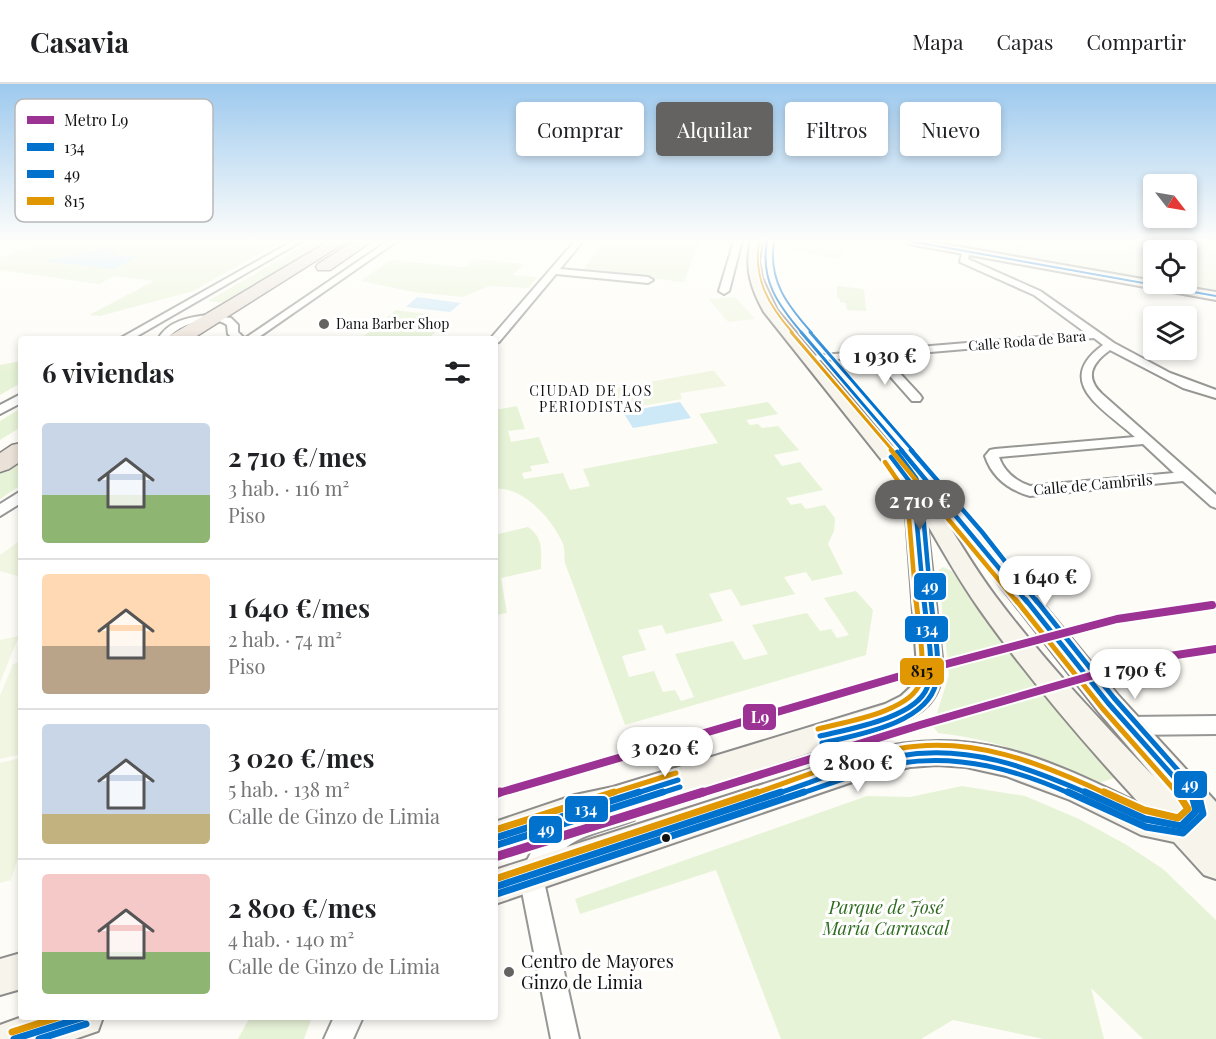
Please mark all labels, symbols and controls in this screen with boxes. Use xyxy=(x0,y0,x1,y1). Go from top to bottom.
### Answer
text: Casavia xyxy=(30,23,129,60)
text: Mapa xyxy=(912,27,964,55)
text: Capas xyxy=(997,27,1053,55)
text: Compartir xyxy=(1086,27,1186,55)
legend xyxy=(15,99,213,222)
chip: Comprar xyxy=(516,102,644,156)
chip: Alquilar xyxy=(656,102,773,156)
chip: Filtros xyxy=(785,102,888,156)
chip: Nuevo xyxy=(900,102,1001,156)
text: Metro L9 xyxy=(64,109,129,130)
text: 134 xyxy=(64,136,85,157)
text: 49 xyxy=(64,163,80,184)
north arrow xyxy=(1143,174,1197,228)
map controls xyxy=(1143,174,1197,360)
text: 815 xyxy=(64,190,85,211)
button: locate xyxy=(1143,240,1197,294)
button: layers xyxy=(1143,306,1197,360)
place label: Dana Barber Shop xyxy=(336,314,449,333)
marker: Dana Barber Shop xyxy=(317,317,331,331)
street label: Calle Roda de Bara xyxy=(967,326,1086,355)
pin: 1 930 € xyxy=(830,335,940,386)
text: 1 930 € xyxy=(853,341,917,368)
text: 6 viviendas xyxy=(42,355,175,390)
icon: filters xyxy=(441,356,474,389)
district label: CIUDAD DE LOS PERIODISTAS xyxy=(529,381,653,416)
text: 2 710 €/mes xyxy=(228,439,367,474)
icon: home xyxy=(90,447,162,519)
street label: Calle de Cambrils xyxy=(1033,469,1153,499)
text: 3 hab. · 116 m² xyxy=(228,474,349,501)
pin: 2 710 € xyxy=(865,480,975,531)
text: 2 710 € xyxy=(889,486,951,513)
text: Piso xyxy=(228,501,265,528)
pin: 1 640 € xyxy=(990,556,1100,607)
text: 1 640 € xyxy=(1013,562,1077,589)
line badge: 49 xyxy=(913,572,947,601)
text: 49 xyxy=(921,575,939,596)
text: 1 640 €/mes xyxy=(228,590,370,625)
icon: home xyxy=(90,598,162,670)
line badge: 134 xyxy=(904,615,949,643)
text: 134 xyxy=(916,618,938,639)
text: 2 hab. · 74 m² xyxy=(228,625,342,652)
pin: 1 790 € xyxy=(1080,649,1190,700)
text: Piso xyxy=(228,652,265,679)
text: 1 790 € xyxy=(1104,655,1166,682)
line badge: 815 xyxy=(899,657,945,686)
text: 815 xyxy=(911,660,933,681)
line badge: L9 xyxy=(742,703,777,731)
text: L9 xyxy=(751,706,769,727)
pin: 3 020 € xyxy=(610,727,720,778)
text: 3 020 € xyxy=(631,733,699,760)
text: 3 020 €/mes xyxy=(228,740,375,775)
pin: 2 800 € xyxy=(803,742,913,793)
icon: home xyxy=(90,748,162,820)
text: 2 800 € xyxy=(823,748,893,775)
line badge: 49 xyxy=(1173,770,1208,799)
text: 49 xyxy=(1181,773,1199,794)
text: 5 hab. · 138 m² xyxy=(228,775,350,802)
line badge: 134 xyxy=(564,795,609,823)
text: 134 xyxy=(575,798,597,819)
text: Calle de Ginzo de Limia xyxy=(228,802,440,829)
line badge: 49 xyxy=(528,815,563,844)
text: 49 xyxy=(537,818,555,839)
unlabelled marker xyxy=(660,832,672,844)
text: 2 800 €/mes xyxy=(228,890,376,925)
park label: Parque de José María Carrascal xyxy=(822,895,950,940)
icon: home xyxy=(90,898,162,970)
text: 4 hab. · 140 m² xyxy=(228,925,354,952)
place label: Centro de Mayores Ginzo de Limia xyxy=(521,949,674,994)
text: Calle de Ginzo de Limia xyxy=(228,952,440,979)
marker: Centro de Mayores Ginzo de Limia xyxy=(502,965,516,979)

